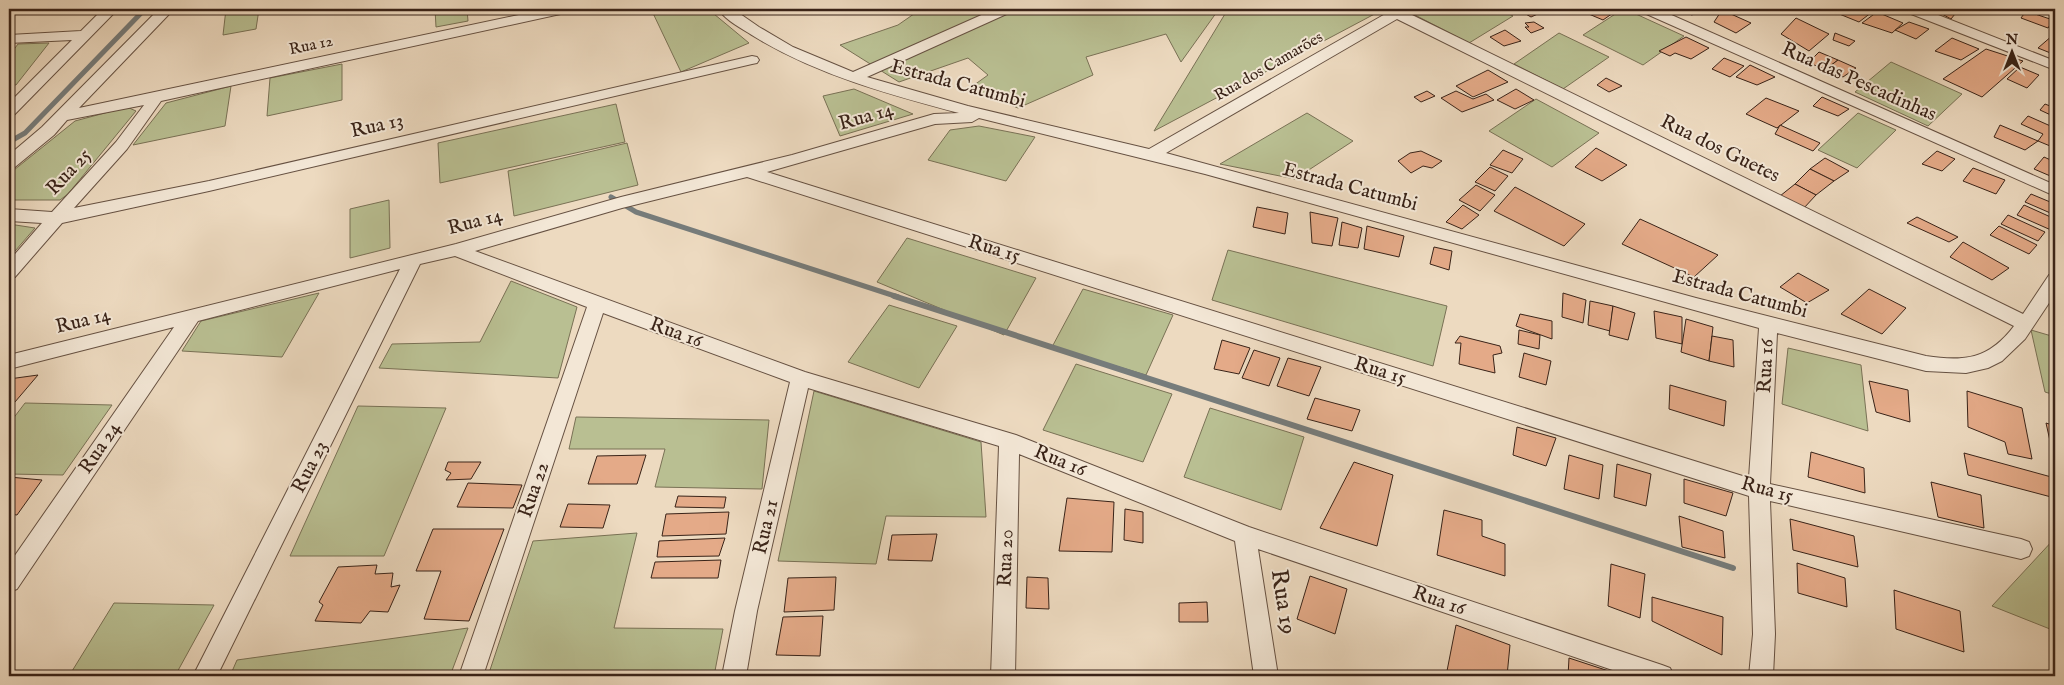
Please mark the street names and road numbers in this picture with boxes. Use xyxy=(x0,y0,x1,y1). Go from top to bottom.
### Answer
street label: Rua dos Camarões xyxy=(1211,28,1327,106)
street label: Rua 12 xyxy=(287,32,335,60)
street label: Rua das Pescadinhas xyxy=(1778,37,1940,127)
street label: Estrada Catumbi xyxy=(888,54,1028,114)
street label: Rua 14 xyxy=(836,97,896,137)
street label: Rua 13 xyxy=(348,108,406,144)
street label: Rua dos Guetes xyxy=(1656,109,1784,189)
street label: Rua 25 xyxy=(41,143,97,201)
street label: Estrada Catumbi xyxy=(1280,157,1420,217)
street label: Rua 14 xyxy=(445,203,505,241)
street label: Rua 15 xyxy=(965,229,1023,269)
street label: Estrada Catumbi xyxy=(1670,264,1810,324)
street label: Rua 14 xyxy=(53,302,113,340)
street label: Rua 16 xyxy=(646,312,706,354)
street label: Rua 16 xyxy=(1752,338,1780,394)
street label: Rua 15 xyxy=(1351,351,1409,391)
street label: Rua 24 xyxy=(74,417,127,479)
street label: Rua 23 xyxy=(286,437,334,497)
street label: Rua 16 xyxy=(1030,439,1090,483)
street label: Rua 22 xyxy=(513,459,555,521)
street label: Rua 15 xyxy=(1738,471,1796,509)
street label: Rua 21 xyxy=(748,497,784,557)
street label: Rua 20 xyxy=(993,529,1019,587)
street label: Rua 19 xyxy=(1263,567,1303,637)
street label: Rua 16 xyxy=(1409,580,1469,622)

